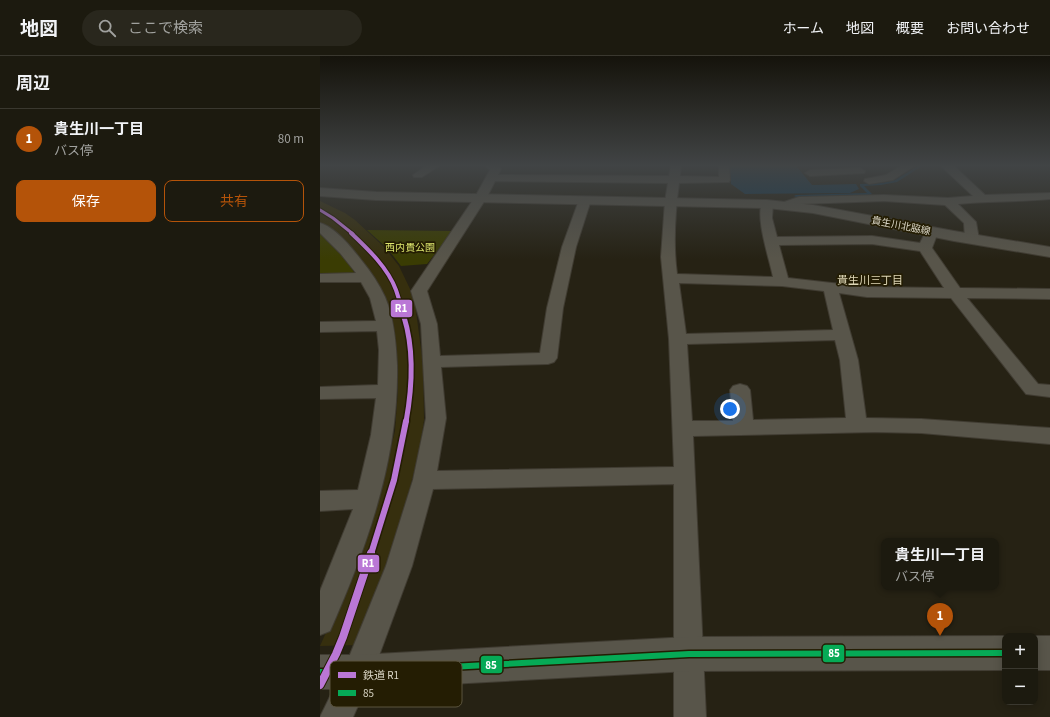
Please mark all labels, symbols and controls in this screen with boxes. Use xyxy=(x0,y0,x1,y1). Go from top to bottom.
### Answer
search box xyxy=(82,10,362,46)
text: 地図 xyxy=(20,16,58,43)
icon: search xyxy=(96,17,118,39)
text: ここで検索 xyxy=(128,18,203,39)
text: ホーム xyxy=(782,19,824,39)
text: 地図 xyxy=(846,19,874,39)
text: 概要 xyxy=(896,19,924,39)
text: お問い合わせ xyxy=(946,19,1030,39)
text: 周辺 xyxy=(16,72,50,96)
text: 貴生川一丁目 xyxy=(54,119,144,140)
text: 1 xyxy=(26,130,32,148)
text: 80 m xyxy=(278,130,304,148)
text: バス停 xyxy=(54,142,93,160)
button: 保存 xyxy=(16,180,156,222)
button: 共有 xyxy=(164,180,304,222)
street label: 貴生川北脇線 xyxy=(870,213,932,239)
park label: 西内貴公園 xyxy=(385,241,435,255)
district label: 貴生川三丁目 xyxy=(837,273,903,288)
line badge: R1 xyxy=(390,299,413,318)
text: R1 xyxy=(395,301,407,316)
your location xyxy=(720,399,740,419)
popup xyxy=(881,538,999,590)
text: 貴生川一丁目 xyxy=(895,545,985,566)
line badge: R1 xyxy=(357,554,380,573)
text: R1 xyxy=(362,556,374,571)
text: バス停 xyxy=(895,568,934,586)
pin: 1 xyxy=(927,603,953,636)
map controls xyxy=(1002,633,1038,705)
button: + xyxy=(1002,633,1038,669)
line badge: 85 xyxy=(822,644,845,663)
text: 85 xyxy=(828,646,840,661)
line badge: 85 xyxy=(480,655,503,674)
text: 85 xyxy=(485,658,497,673)
legend xyxy=(330,661,462,707)
text: 鉄道 R1 xyxy=(363,668,399,683)
button: − xyxy=(1002,669,1038,705)
text: 85 xyxy=(363,686,374,701)

